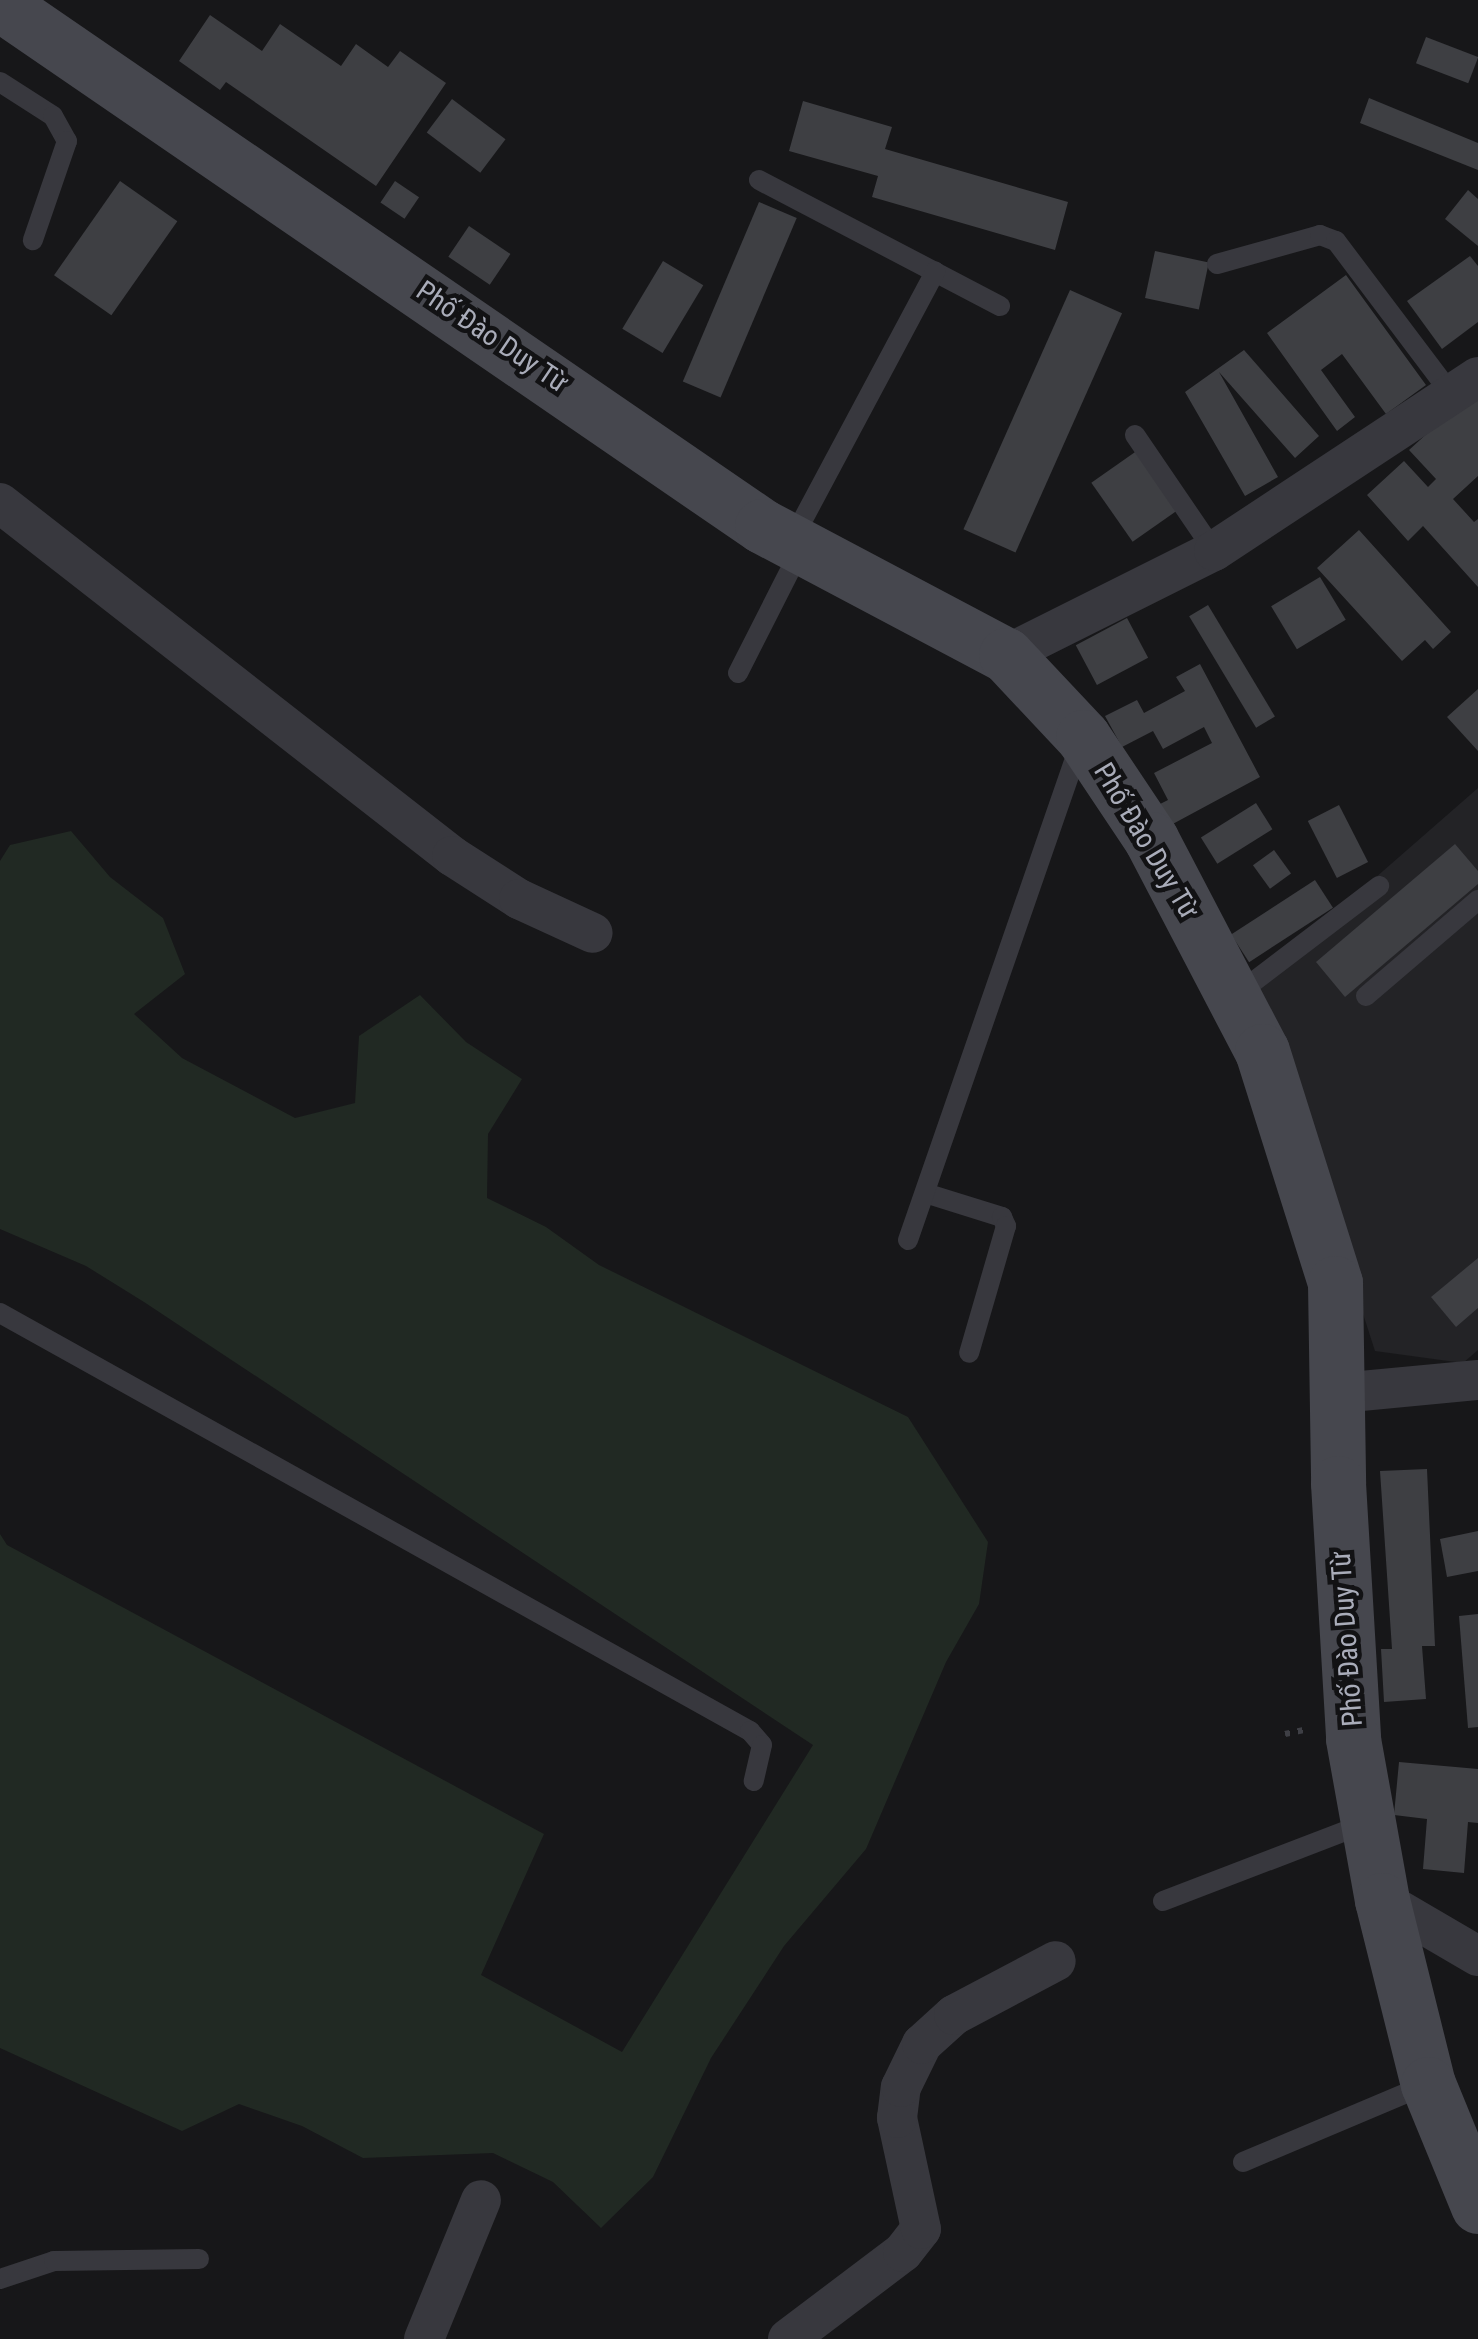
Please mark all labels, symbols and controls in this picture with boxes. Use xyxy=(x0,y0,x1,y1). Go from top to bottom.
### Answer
street label: Phố Đào Duy Từ xyxy=(410,274,574,400)
street label: Phố Đào Duy Từ xyxy=(1086,757,1206,925)
street label: Phố Đào Duy Từ xyxy=(1324,1550,1370,1728)

